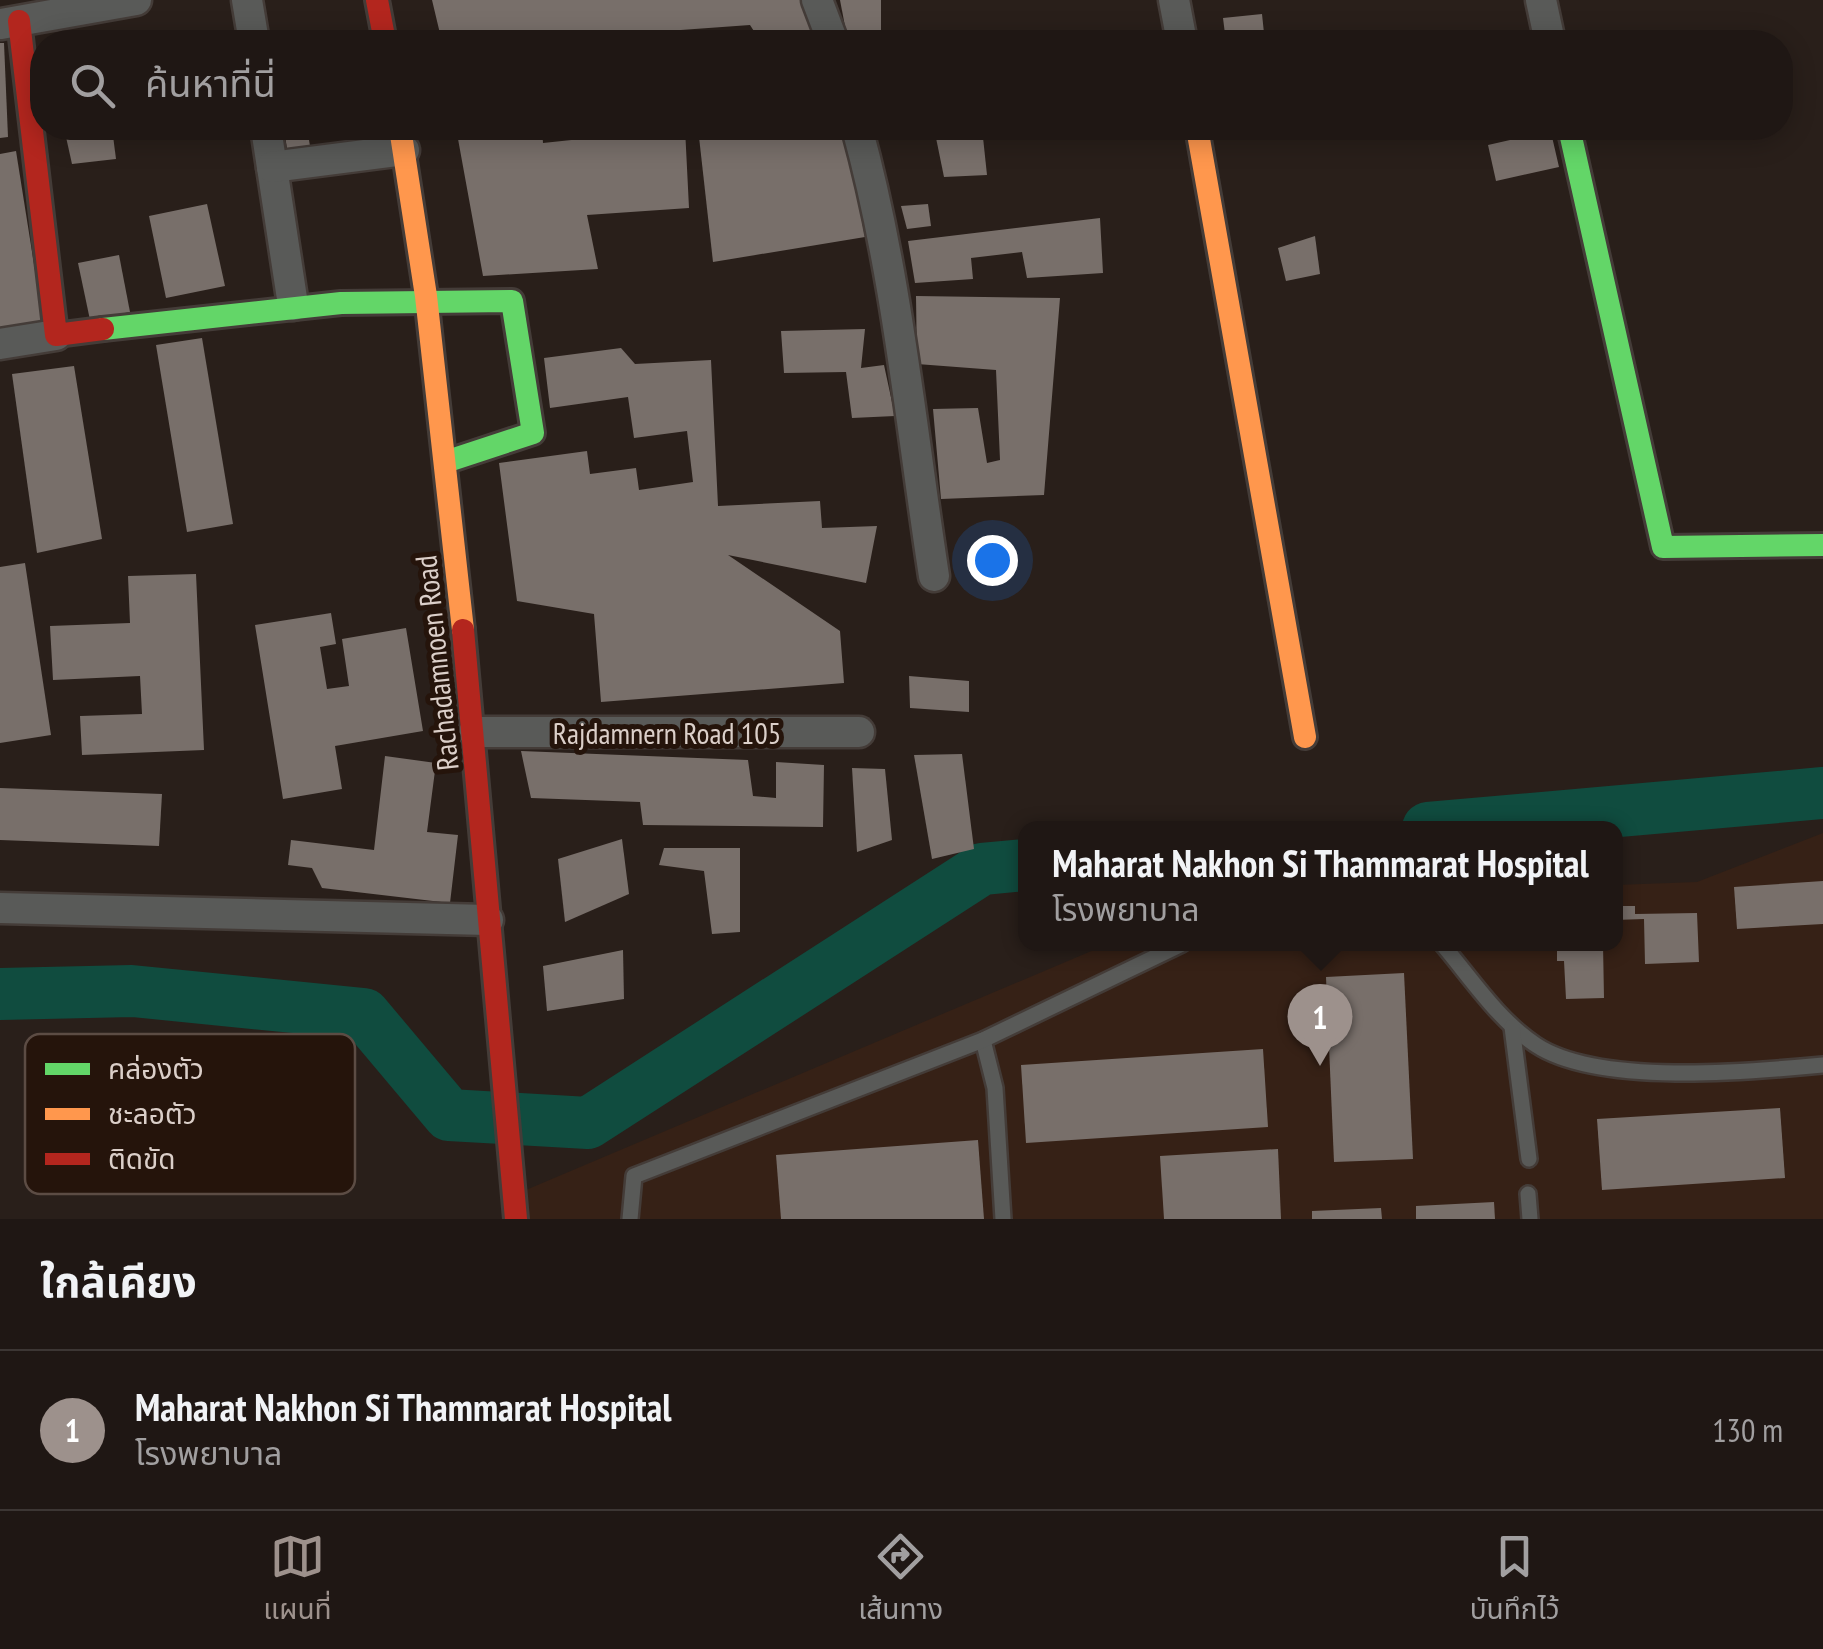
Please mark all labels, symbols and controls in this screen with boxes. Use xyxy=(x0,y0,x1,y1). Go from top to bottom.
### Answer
search box xyxy=(30,30,1793,140)
icon: search xyxy=(65,58,120,113)
text: ค้นหาที่นี่ xyxy=(145,58,276,107)
your location xyxy=(967,535,1018,586)
street label: Rachadamnoen Road xyxy=(405,554,467,772)
street label: Rajdamnern Road 105 xyxy=(553,713,781,752)
popup xyxy=(1018,821,1623,951)
text: Maharat Nakhon Si Thammarat Hospital xyxy=(1052,838,1589,887)
text: โรงพยาบาล xyxy=(1052,888,1199,930)
pin: 1 xyxy=(1288,984,1352,1066)
legend xyxy=(25,1034,355,1194)
text: คล่องตัว xyxy=(108,1050,204,1087)
text: ชะลอตัว xyxy=(108,1095,197,1132)
text: ติดขัด xyxy=(108,1140,176,1177)
text: ใกล้เคียง xyxy=(40,1254,197,1309)
text: Maharat Nakhon Si Thammarat Hospital xyxy=(135,1382,671,1431)
text: 1 xyxy=(65,1409,80,1451)
text: 130 m xyxy=(1712,1409,1783,1451)
text: โรงพยาบาล xyxy=(135,1432,282,1474)
tab: แผนที่ xyxy=(263,1529,332,1632)
tab: เส้นทาง xyxy=(858,1529,943,1632)
tab: บันทึกไว้ xyxy=(1470,1529,1560,1632)

